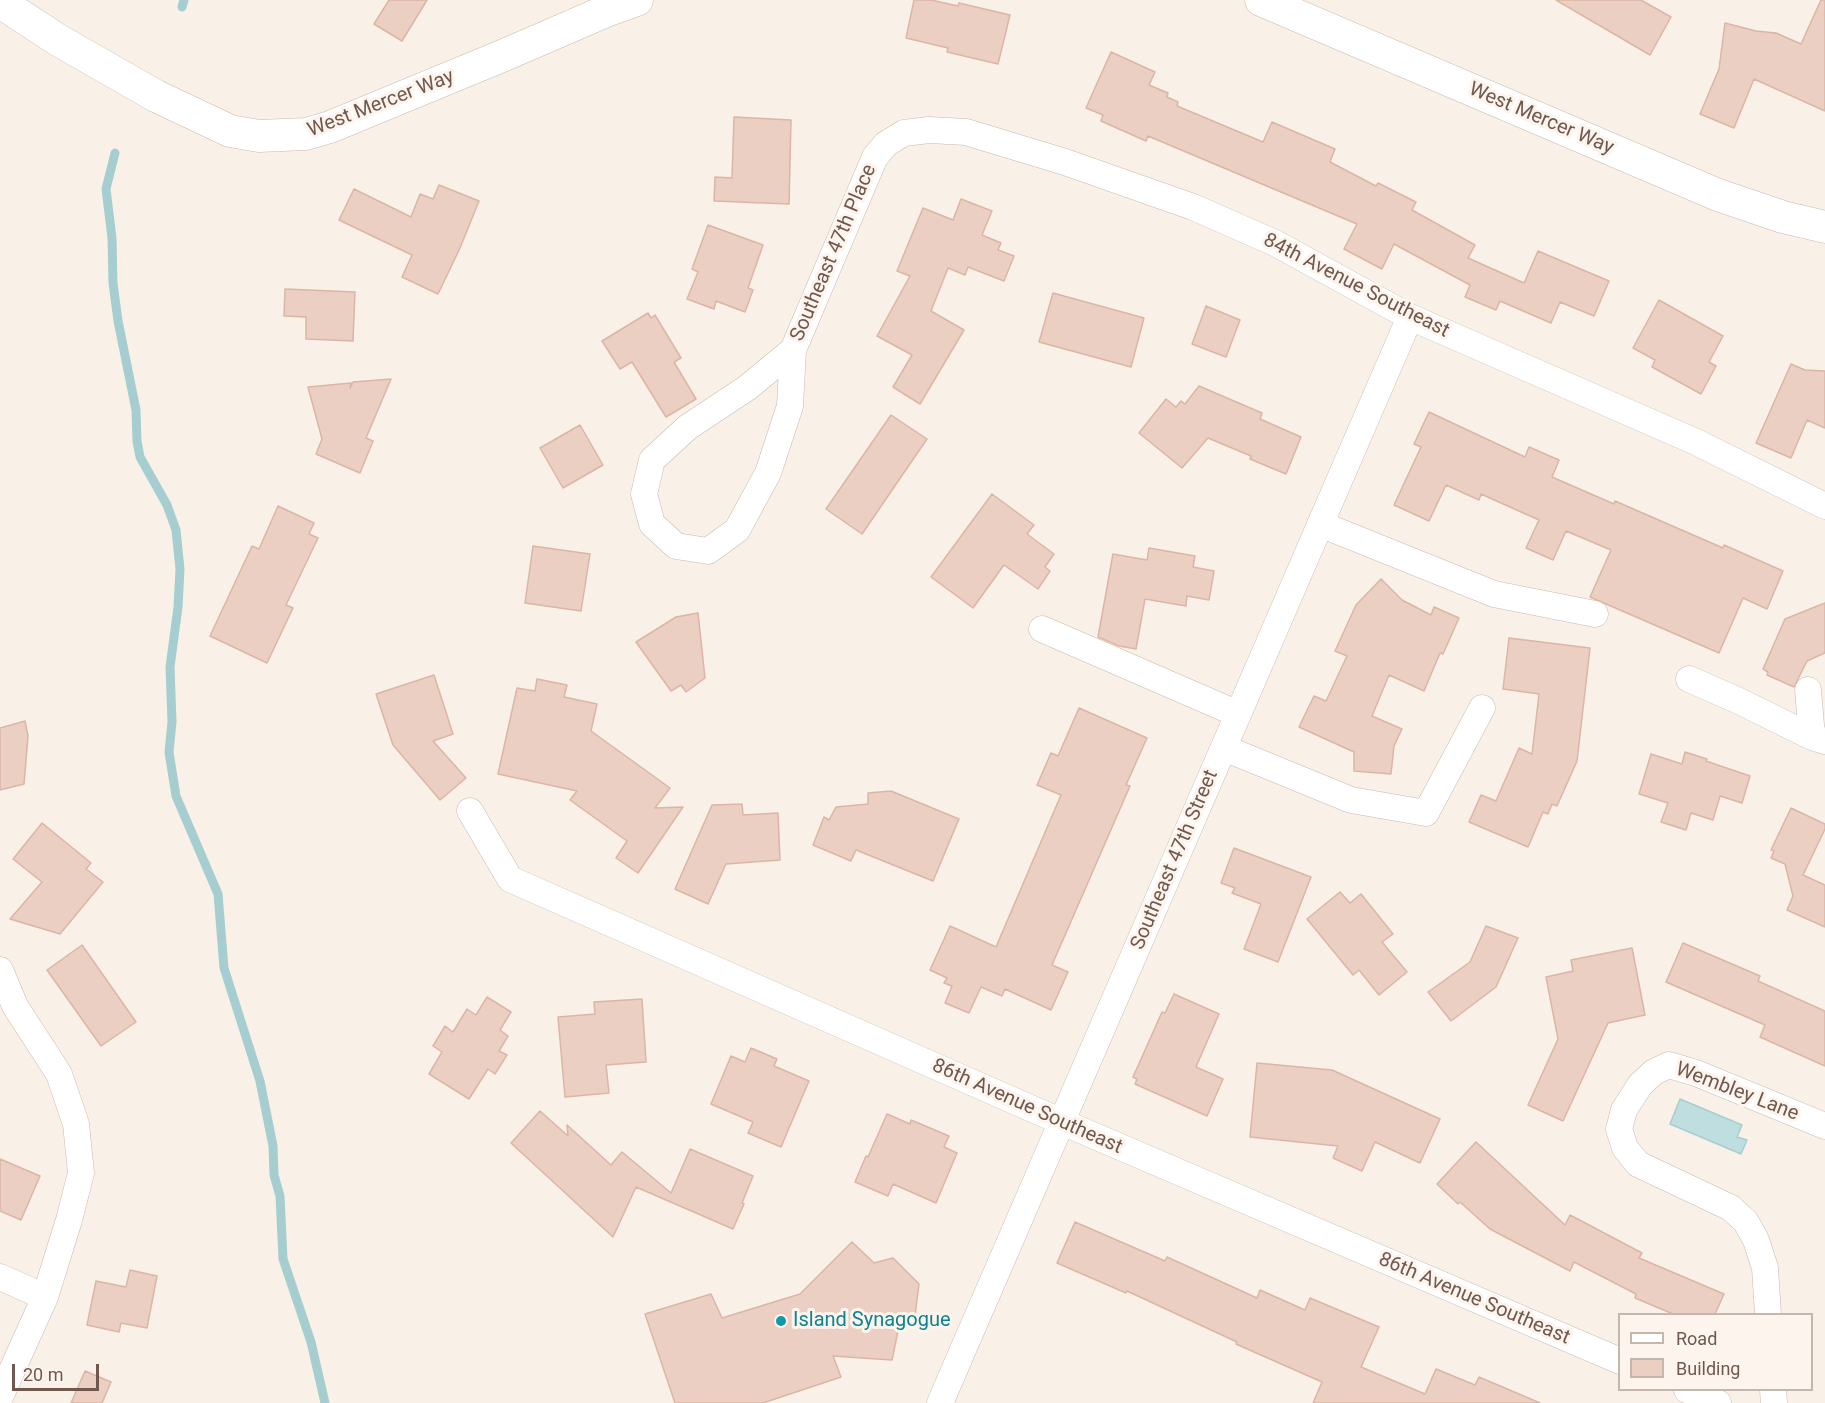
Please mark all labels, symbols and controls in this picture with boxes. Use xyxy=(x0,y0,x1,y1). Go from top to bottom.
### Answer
street label: West Mercer Way xyxy=(304,65,458,143)
street label: West Mercer Way xyxy=(1465,78,1617,160)
street label: Southeast 47th Place xyxy=(786,161,882,345)
street label: 84th Avenue Southeast xyxy=(1259,229,1453,343)
street label: Southeast 47th Street xyxy=(1126,767,1224,953)
street label: 86th Avenue Southeast xyxy=(928,1054,1126,1160)
street label: Wembley Lane xyxy=(1672,1058,1802,1126)
street label: 86th Avenue Southeast xyxy=(1375,1248,1573,1350)
place label: Island Synagogue xyxy=(793,1309,951,1333)
legend xyxy=(1618,1313,1813,1391)
marker: Island Synagogue xyxy=(774,1314,788,1328)
text: Road xyxy=(1676,1328,1717,1349)
scale bar xyxy=(15,1352,102,1390)
text: Building xyxy=(1676,1358,1740,1379)
text: 20 m xyxy=(23,1364,63,1385)

